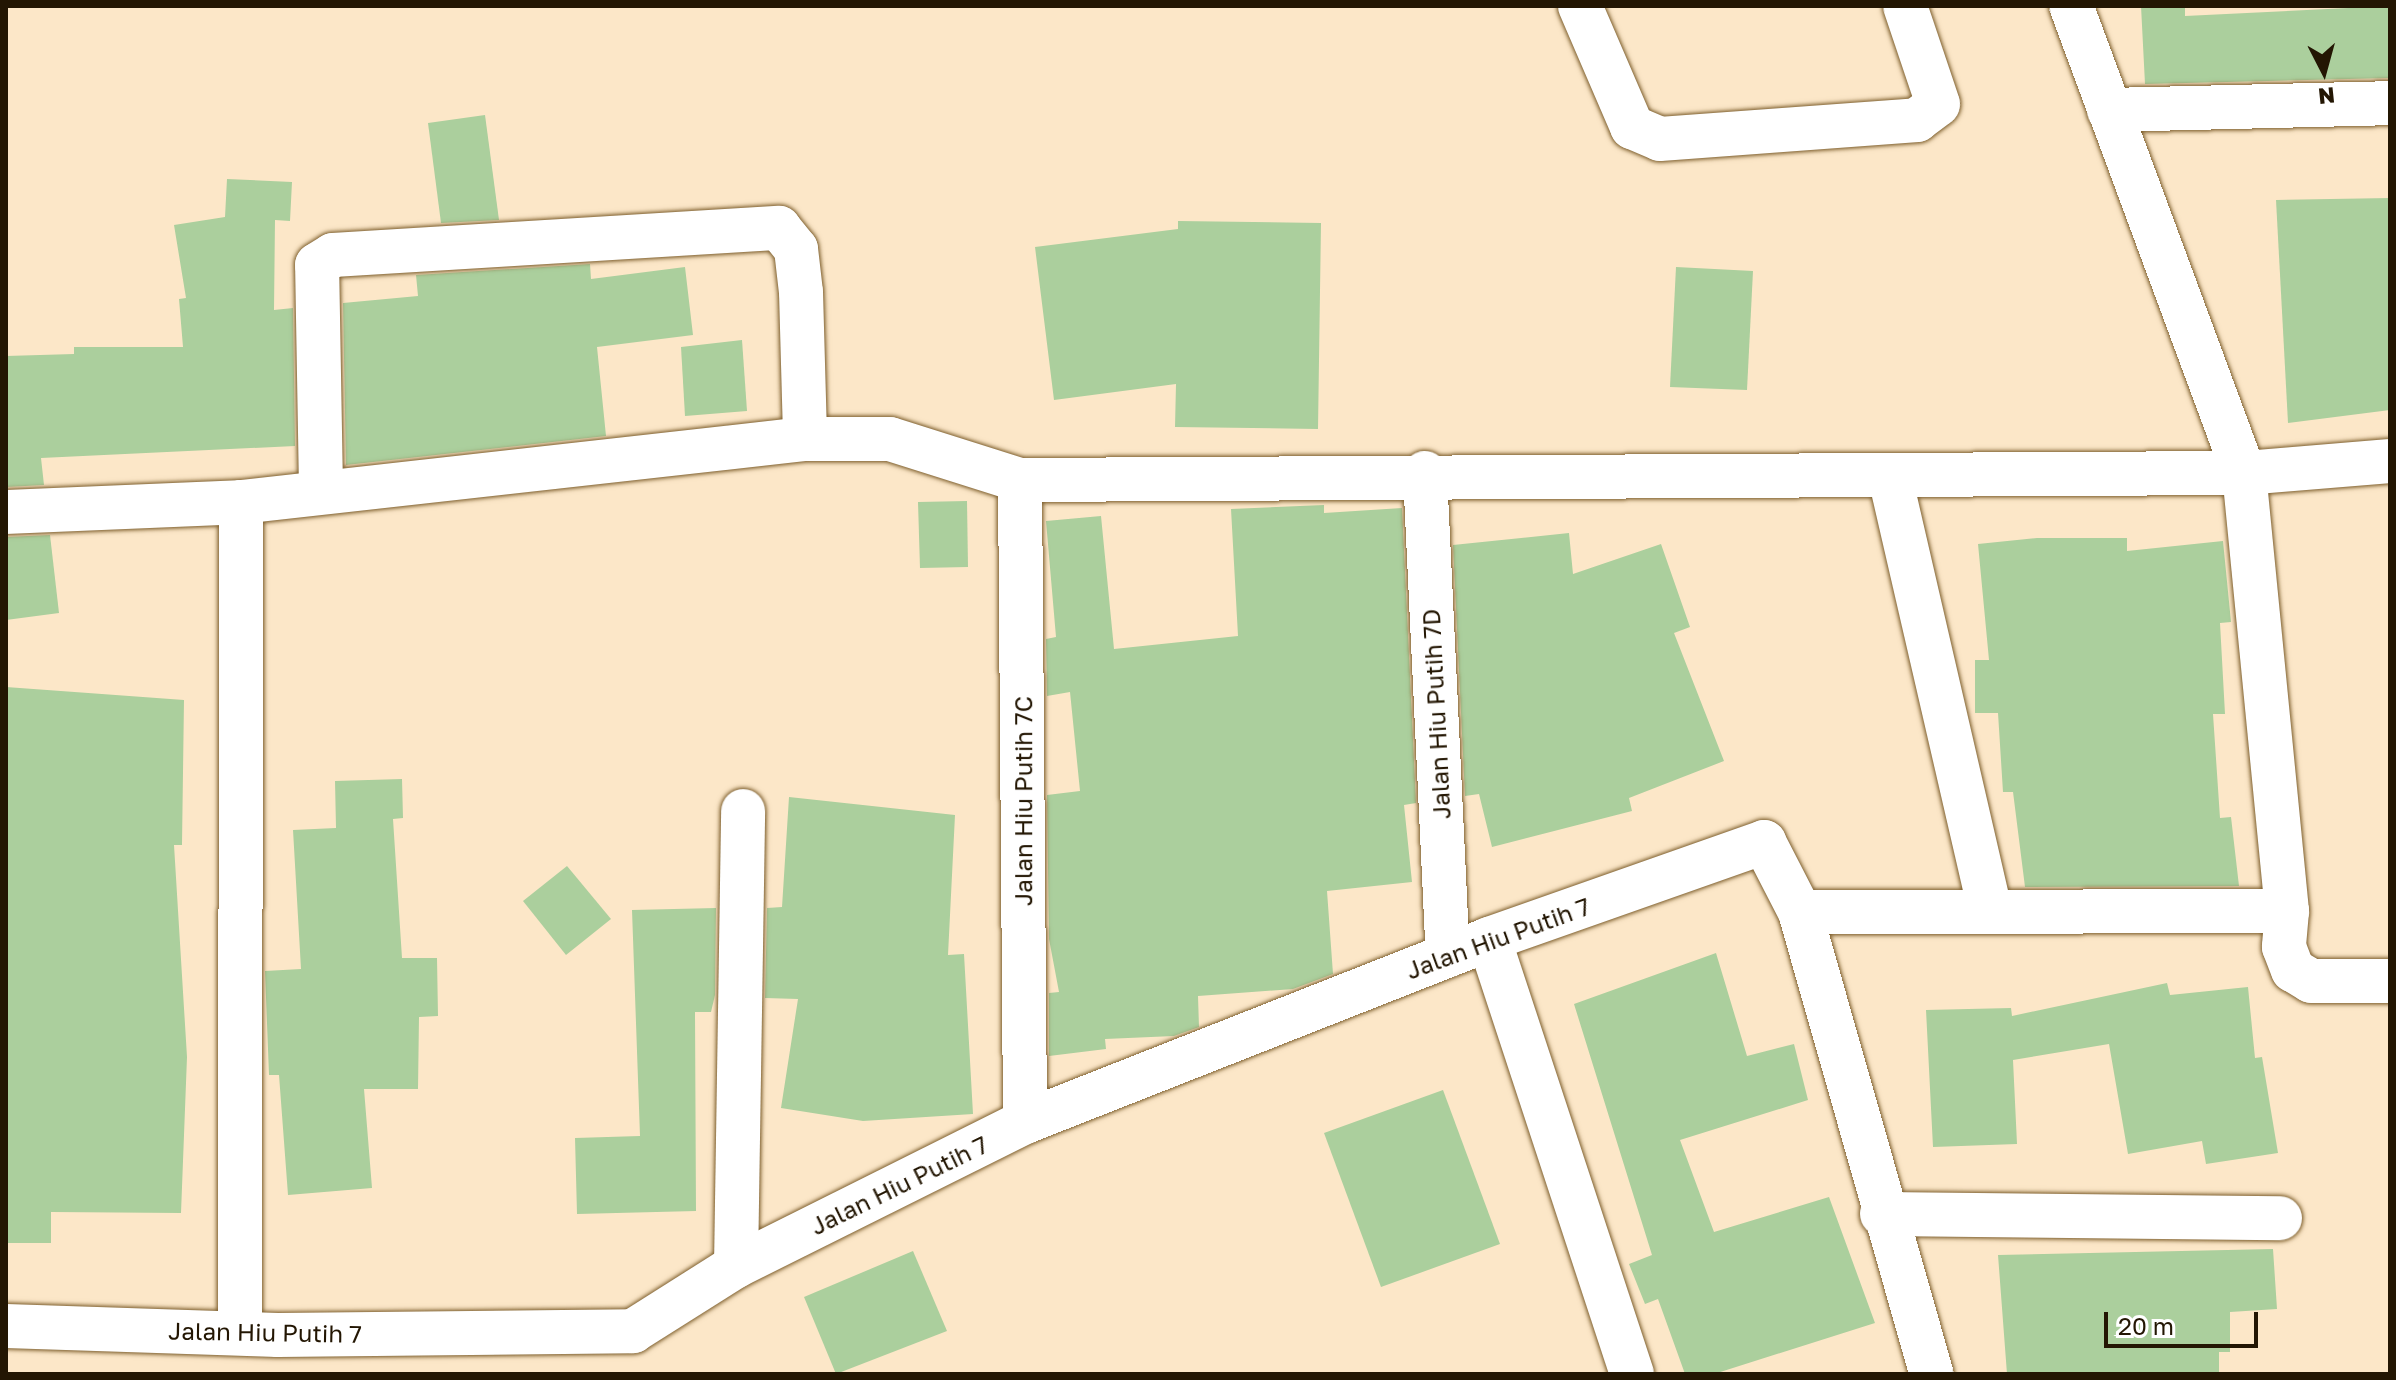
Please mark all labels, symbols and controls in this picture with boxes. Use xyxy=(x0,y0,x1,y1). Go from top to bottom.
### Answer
north arrow xyxy=(2284,32,2364,112)
text: N xyxy=(2317,82,2336,111)
street label: Jalan Hiu Putih 7D xyxy=(1416,608,1456,820)
street label: Jalan Hiu Putih 7C xyxy=(1009,696,1037,906)
street label: Jalan Hiu Putih 7 xyxy=(1402,891,1594,985)
street label: Jalan Hiu Putih 7 xyxy=(806,1130,992,1240)
scale bar xyxy=(2108,1296,2262,1346)
text: 20 m xyxy=(2118,1311,2174,1340)
street label: Jalan Hiu Putih 7 xyxy=(168,1316,362,1348)

